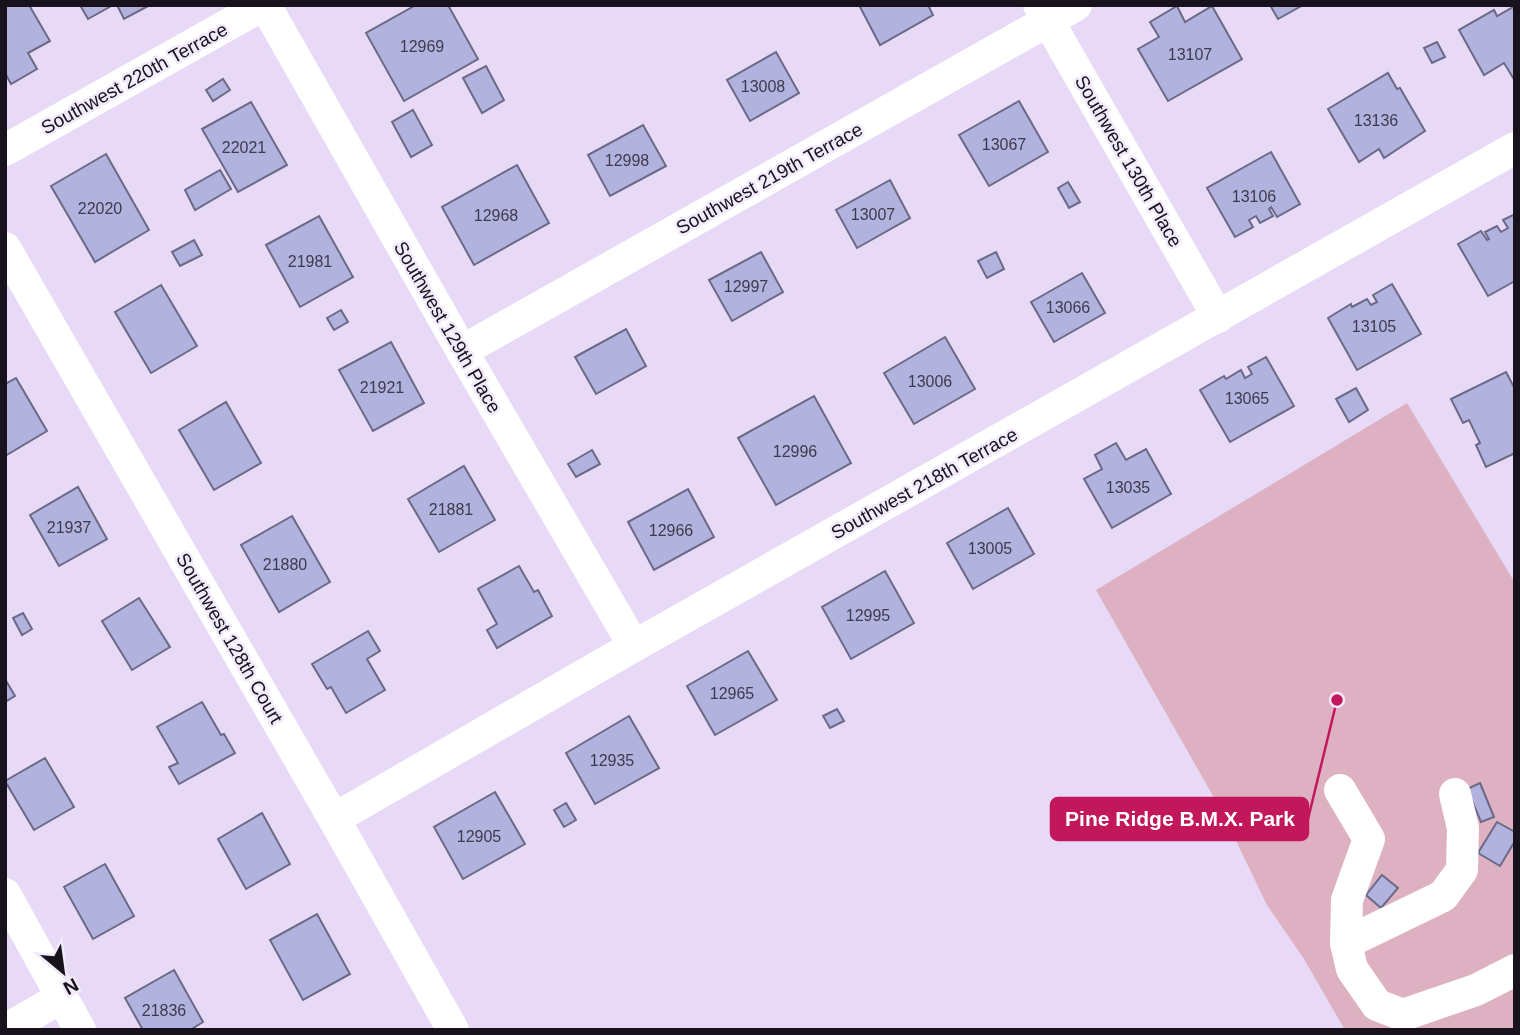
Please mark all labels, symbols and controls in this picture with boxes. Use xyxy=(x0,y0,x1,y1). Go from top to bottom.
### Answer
street label: Southwest 220th Terrace xyxy=(37,18,231,138)
house number: 12969 xyxy=(400,38,444,55)
house number: 13107 xyxy=(1168,46,1212,63)
street label: Southwest 130th Place xyxy=(1071,72,1186,251)
house number: 13008 xyxy=(741,78,785,95)
house number: 13136 xyxy=(1354,112,1398,129)
street label: Southwest 219th Terrace xyxy=(672,118,866,238)
house number: 13067 xyxy=(982,136,1026,153)
house number: 22021 xyxy=(222,139,266,156)
house number: 12998 xyxy=(605,152,649,169)
house number: 13106 xyxy=(1232,188,1276,205)
house number: 22020 xyxy=(78,200,122,217)
house number: 13007 xyxy=(851,206,895,223)
house number: 12968 xyxy=(474,207,518,224)
street label: Southwest 129th Place xyxy=(390,238,505,417)
house number: 21981 xyxy=(288,253,332,270)
house number: 12997 xyxy=(724,278,768,295)
house number: 13066 xyxy=(1046,299,1090,316)
house number: 13105 xyxy=(1352,318,1396,335)
house number: 13006 xyxy=(908,373,952,390)
house number: 21921 xyxy=(360,379,404,396)
house number: 13065 xyxy=(1225,390,1269,407)
street label: Southwest 218th Terrace xyxy=(827,423,1021,543)
house number: 12996 xyxy=(773,443,817,460)
house number: 13035 xyxy=(1106,479,1150,496)
house number: 21881 xyxy=(429,501,473,518)
house number: 21937 xyxy=(47,519,91,536)
house number: 12966 xyxy=(649,522,693,539)
house number: 13005 xyxy=(968,540,1012,557)
street label: Southwest 128th Court xyxy=(172,549,287,728)
house number: 21880 xyxy=(263,556,307,573)
house number: 12995 xyxy=(846,607,890,624)
house number: 12965 xyxy=(710,685,754,702)
house number: 12935 xyxy=(590,752,634,769)
callout: Pine Ridge B.M.X. Park xyxy=(1051,798,1308,840)
text: Pine Ridge B.M.X. Park xyxy=(1065,807,1295,830)
house number: 12905 xyxy=(457,828,501,845)
north arrow xyxy=(28,937,98,1007)
text: N xyxy=(60,974,82,999)
house number: 21836 xyxy=(142,1002,186,1019)

